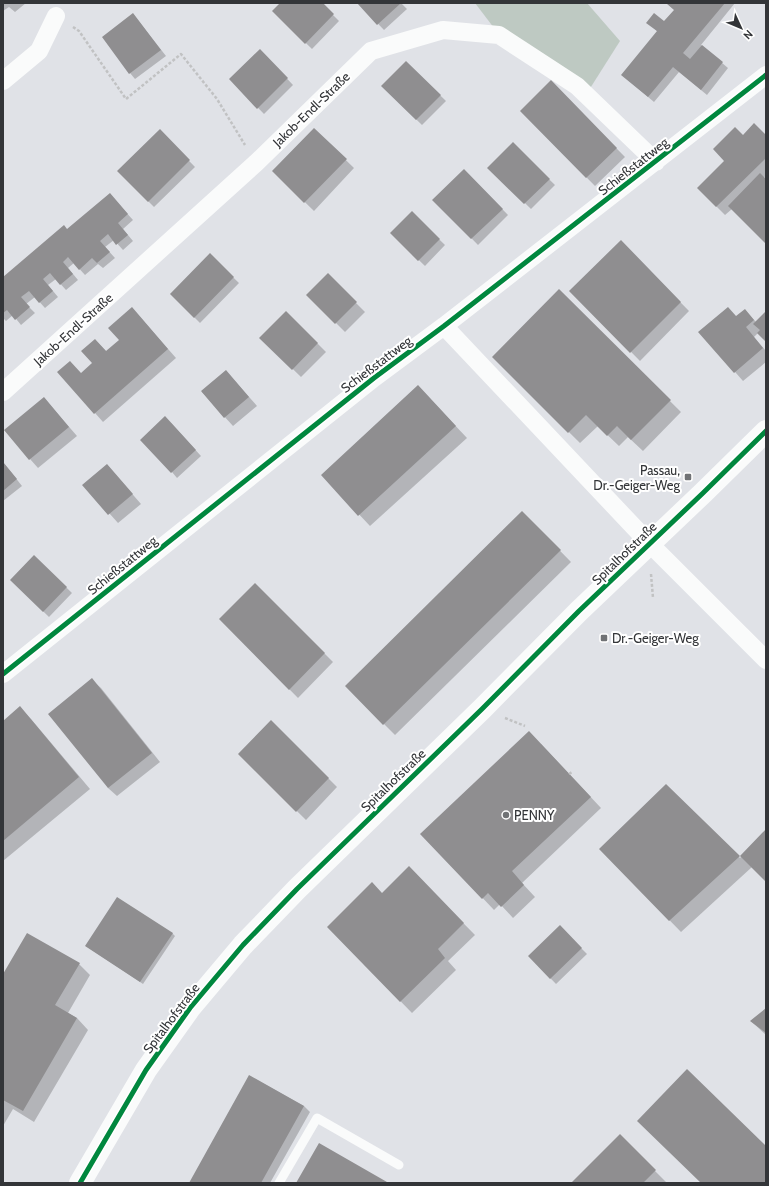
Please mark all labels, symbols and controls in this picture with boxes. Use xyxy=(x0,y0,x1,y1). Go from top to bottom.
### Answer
north arrow xyxy=(721,8,761,48)
text: N xyxy=(740,27,756,43)
street label: Jakob-Endl-Straße xyxy=(268,68,353,151)
street label: Schießstattweg xyxy=(595,133,672,198)
street label: Jakob-Endl-Straße xyxy=(29,289,116,369)
street label: Schießstattweg xyxy=(337,332,415,396)
place label: Passau, Dr.-Geiger-Weg xyxy=(593,462,681,493)
marker: Passau, Dr.-Geiger-Weg xyxy=(683,472,693,482)
street label: Spitalhofstraße xyxy=(588,518,660,588)
street label: Schießstattweg xyxy=(84,532,160,598)
place label: Dr.-Geiger-Weg xyxy=(612,630,699,646)
marker: Dr.-Geiger-Weg xyxy=(599,633,609,643)
street label: Spitalhofstraße xyxy=(357,745,429,815)
place label: PENNY xyxy=(514,807,555,823)
marker: PENNY xyxy=(501,810,511,820)
street label: Spitalhofstraße xyxy=(139,979,203,1056)

